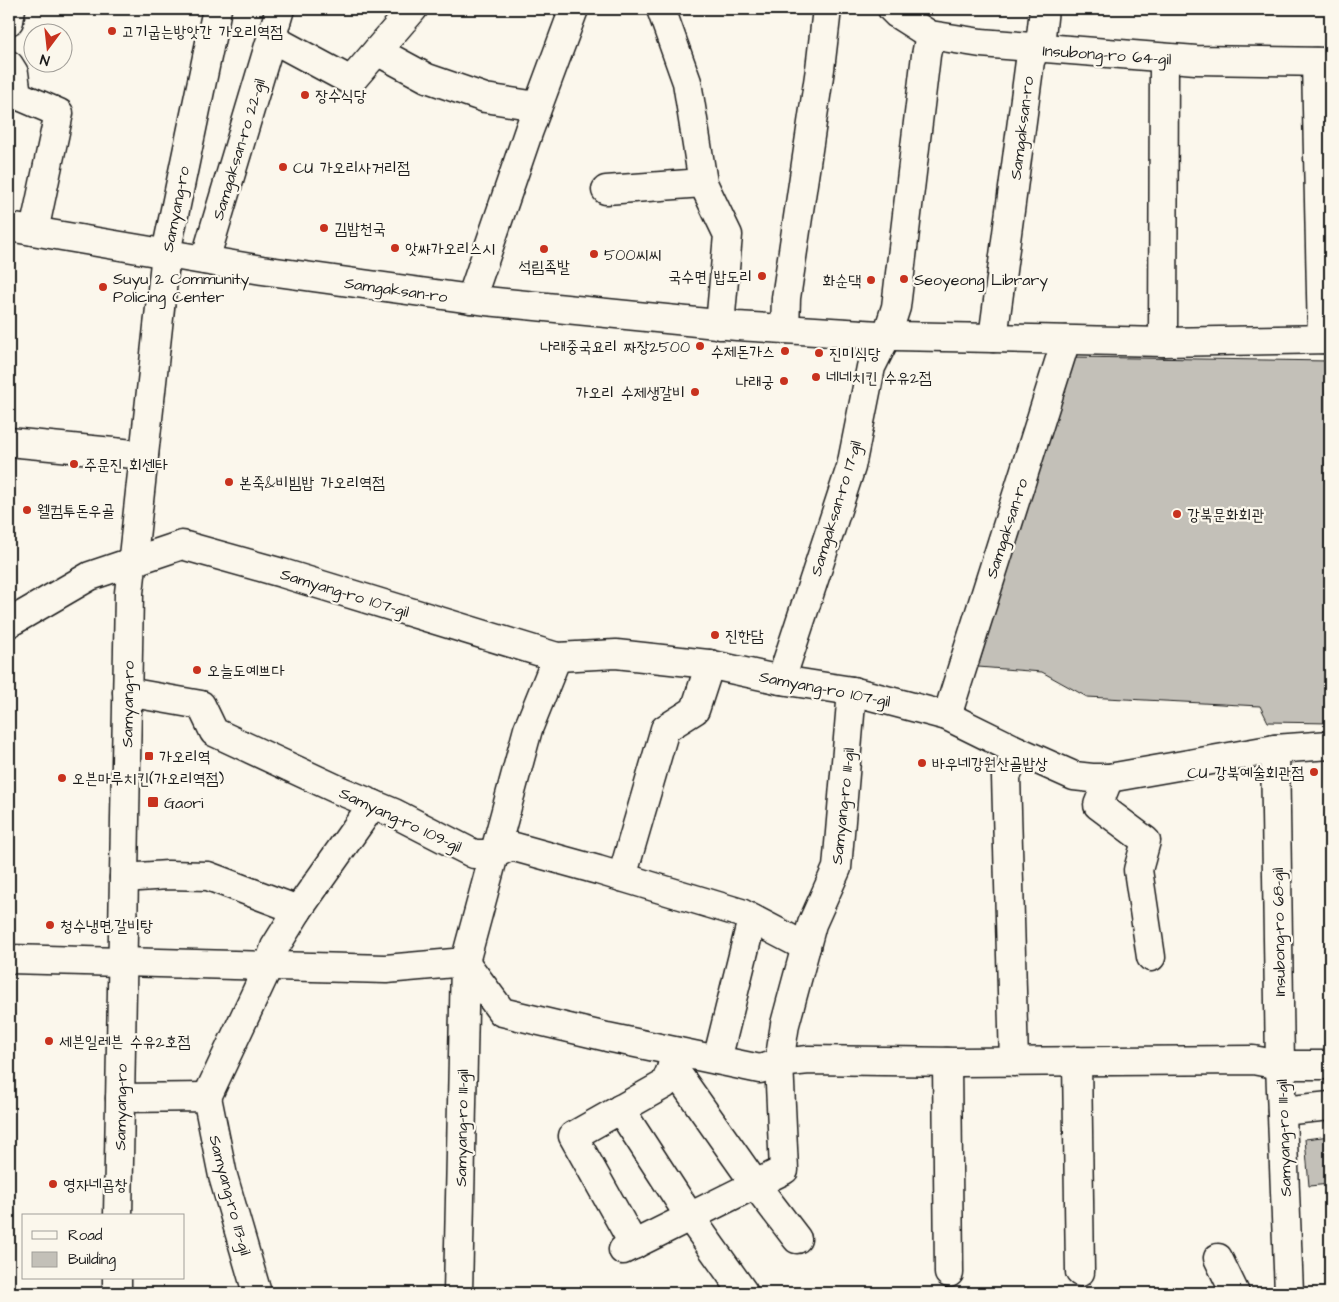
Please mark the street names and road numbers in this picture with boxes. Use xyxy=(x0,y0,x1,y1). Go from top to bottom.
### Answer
street label: Insubong-ro 64-gil xyxy=(1042,40,1172,71)
street label: Samgaksan-ro xyxy=(1005,75,1040,181)
street label: Samgaksan-ro 22-gil xyxy=(207,76,272,223)
street label: Samyang-ro xyxy=(157,164,196,254)
street label: Samgaksan-ro xyxy=(343,272,449,309)
street label: Samgaksan-ro 17-gil xyxy=(805,438,868,579)
street label: Samgaksan-ro xyxy=(980,475,1034,582)
street label: Samyang-ro 107-gil xyxy=(277,563,412,624)
street label: Samyang-ro xyxy=(116,660,141,748)
street label: Samyang-ro 107-gil xyxy=(757,665,892,713)
street label: Samyang-ro 111-gil xyxy=(826,747,861,866)
street label: Samyang-ro 109-gil xyxy=(335,782,465,859)
street label: Insubong-ro 68-gil xyxy=(1267,867,1292,996)
street label: Samyang-ro xyxy=(109,1063,134,1151)
street label: Samyang-ro 111-gil xyxy=(450,1069,475,1187)
street label: Samyang-ro 111-gil xyxy=(1271,1079,1298,1197)
street label: Samyang-ro 113-gil xyxy=(202,1133,257,1258)

